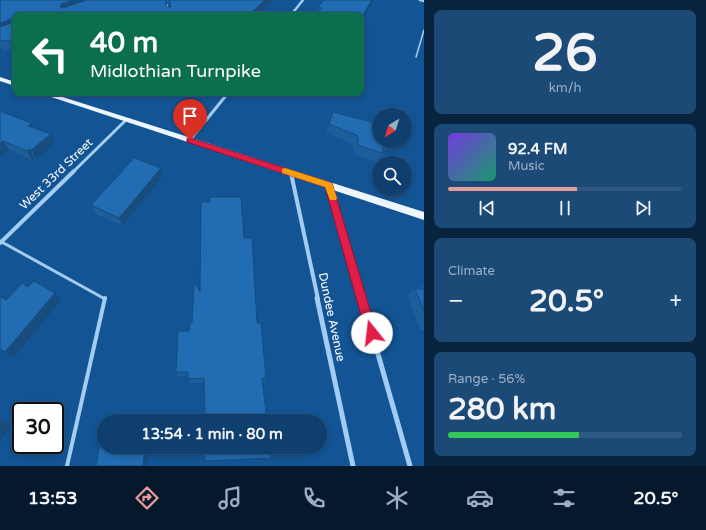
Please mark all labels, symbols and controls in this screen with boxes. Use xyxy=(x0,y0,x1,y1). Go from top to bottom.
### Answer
text: 26 xyxy=(532,22,598,85)
text: 40 m xyxy=(90,26,158,60)
icon: left xyxy=(24,28,76,80)
text: Midlothian Turnpike xyxy=(90,60,261,82)
text: km/h xyxy=(549,80,581,96)
pin xyxy=(173,99,207,140)
icon: arrive xyxy=(179,105,201,127)
north arrow xyxy=(372,108,412,148)
map controls xyxy=(372,108,412,196)
street label: West 33rd Street xyxy=(17,135,96,212)
text: 92.4 FM xyxy=(508,140,567,158)
button: search xyxy=(372,156,412,196)
text: Music xyxy=(508,158,545,174)
icon: previous xyxy=(476,197,498,219)
icon: pause xyxy=(554,197,576,219)
icon: next xyxy=(632,197,654,219)
text: Climate xyxy=(448,263,495,279)
street label: Dundee Avenue xyxy=(316,271,348,363)
text: 20.5° xyxy=(529,283,604,320)
text: − xyxy=(448,288,464,314)
text: + xyxy=(670,288,682,314)
position arrow xyxy=(351,312,393,354)
text: Range · 56% xyxy=(448,371,525,387)
text: 280 km xyxy=(448,391,556,428)
speed limit sign: 30 xyxy=(12,402,64,454)
text: 13:54 · 1 min · 80 m xyxy=(141,425,283,443)
icon: directions xyxy=(133,484,161,512)
icon: music xyxy=(216,484,244,512)
icon: phone xyxy=(300,484,328,512)
icon: climate xyxy=(383,484,411,512)
icon: car xyxy=(466,484,494,512)
icon: filters xyxy=(550,484,578,512)
text: 13:53 xyxy=(28,487,78,509)
text: 20.5° xyxy=(633,487,678,509)

